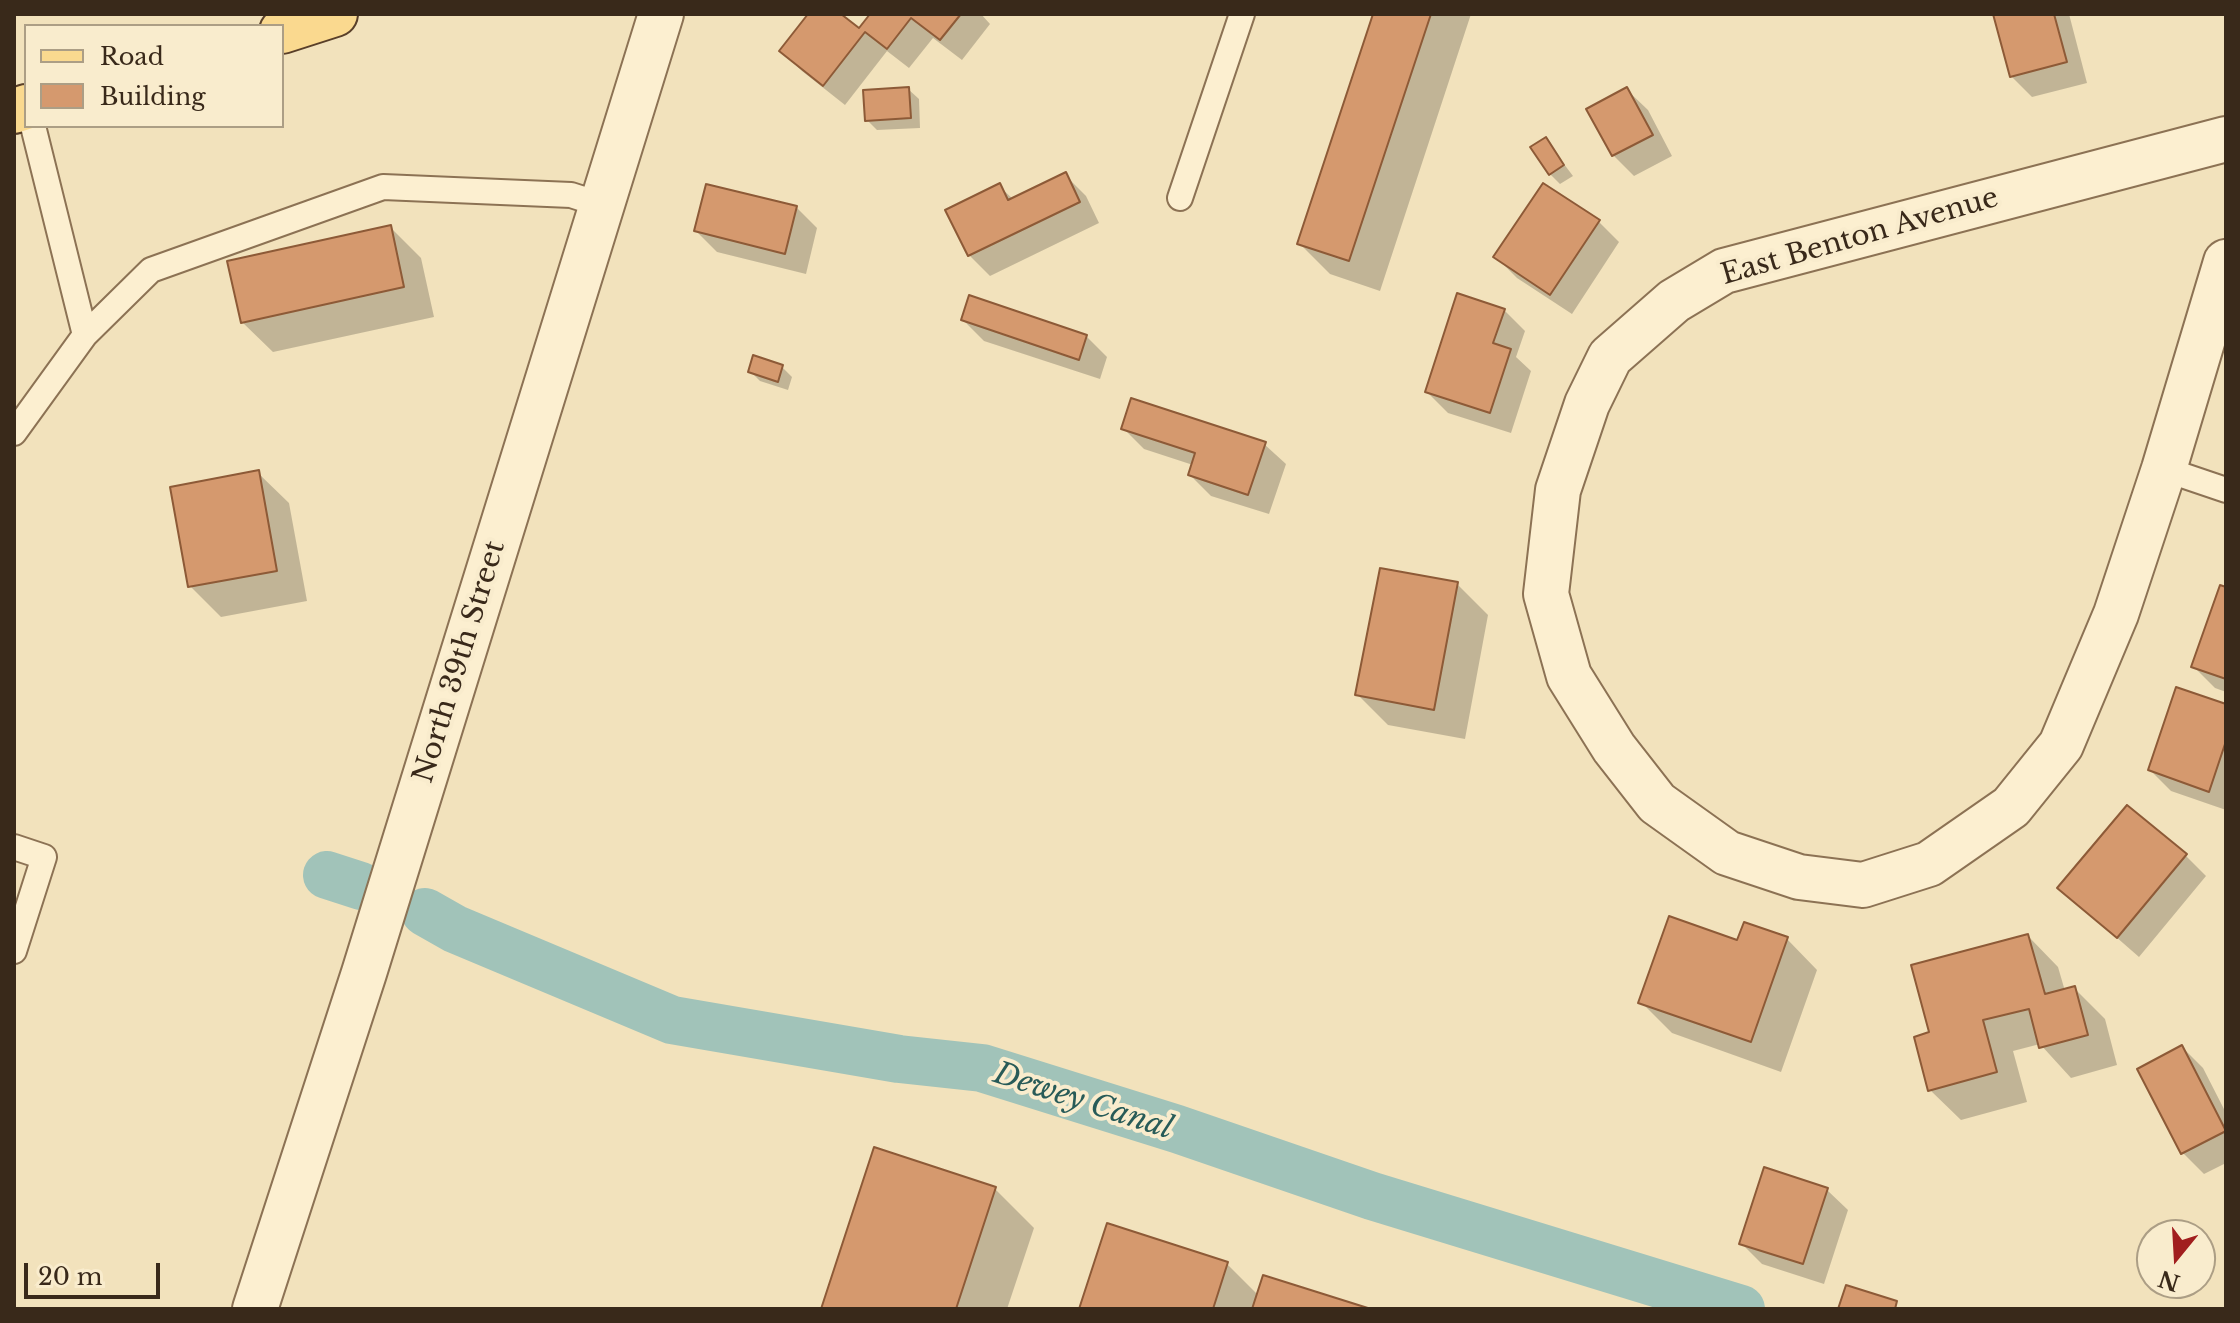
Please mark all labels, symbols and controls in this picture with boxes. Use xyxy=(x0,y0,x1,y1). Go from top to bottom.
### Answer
legend xyxy=(24,24,284,128)
text: Road xyxy=(100,42,164,71)
text: Building xyxy=(100,82,206,111)
street label: East Benton Avenue xyxy=(1718,181,2002,293)
street label: North 39th Street xyxy=(407,537,513,787)
water label: Dewey Canal xyxy=(989,1056,1177,1148)
north arrow xyxy=(2136,1219,2216,1299)
scale bar xyxy=(28,1247,164,1297)
text: 20 m xyxy=(38,1262,103,1291)
text: N xyxy=(2155,1264,2183,1296)

